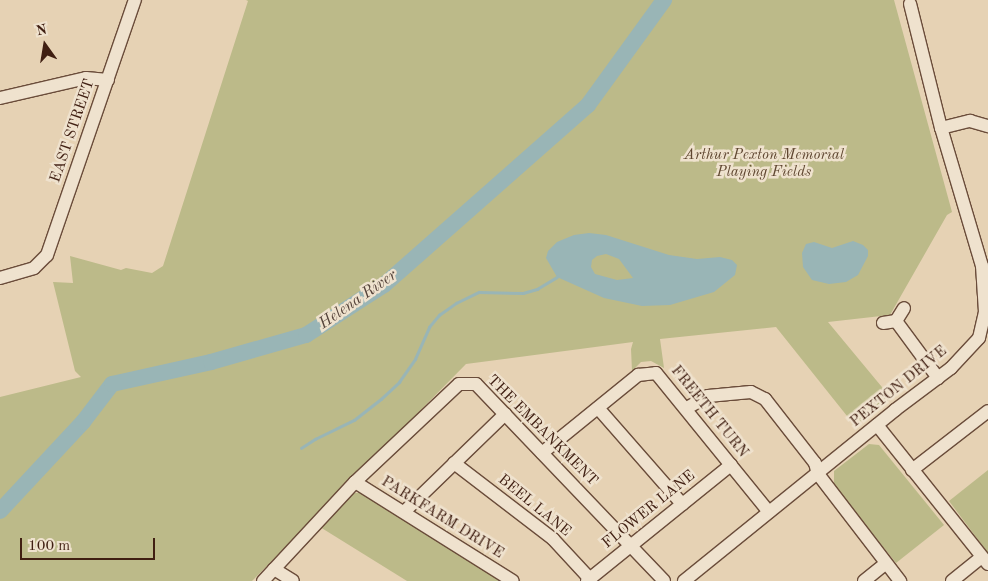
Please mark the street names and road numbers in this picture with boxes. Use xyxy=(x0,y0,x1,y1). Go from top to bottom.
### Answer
street label: EAST STREET xyxy=(47,77,99,185)
street label: PEXTON DRIVE xyxy=(847,343,951,431)
street label: FREETH TURN xyxy=(666,362,752,462)
street label: THE EMBANKMENT xyxy=(483,372,601,490)
street label: FLOWER LANE xyxy=(599,467,699,553)
street label: BEEL LANE xyxy=(494,471,574,541)
street label: PARKFARM DRIVE xyxy=(378,473,506,563)

